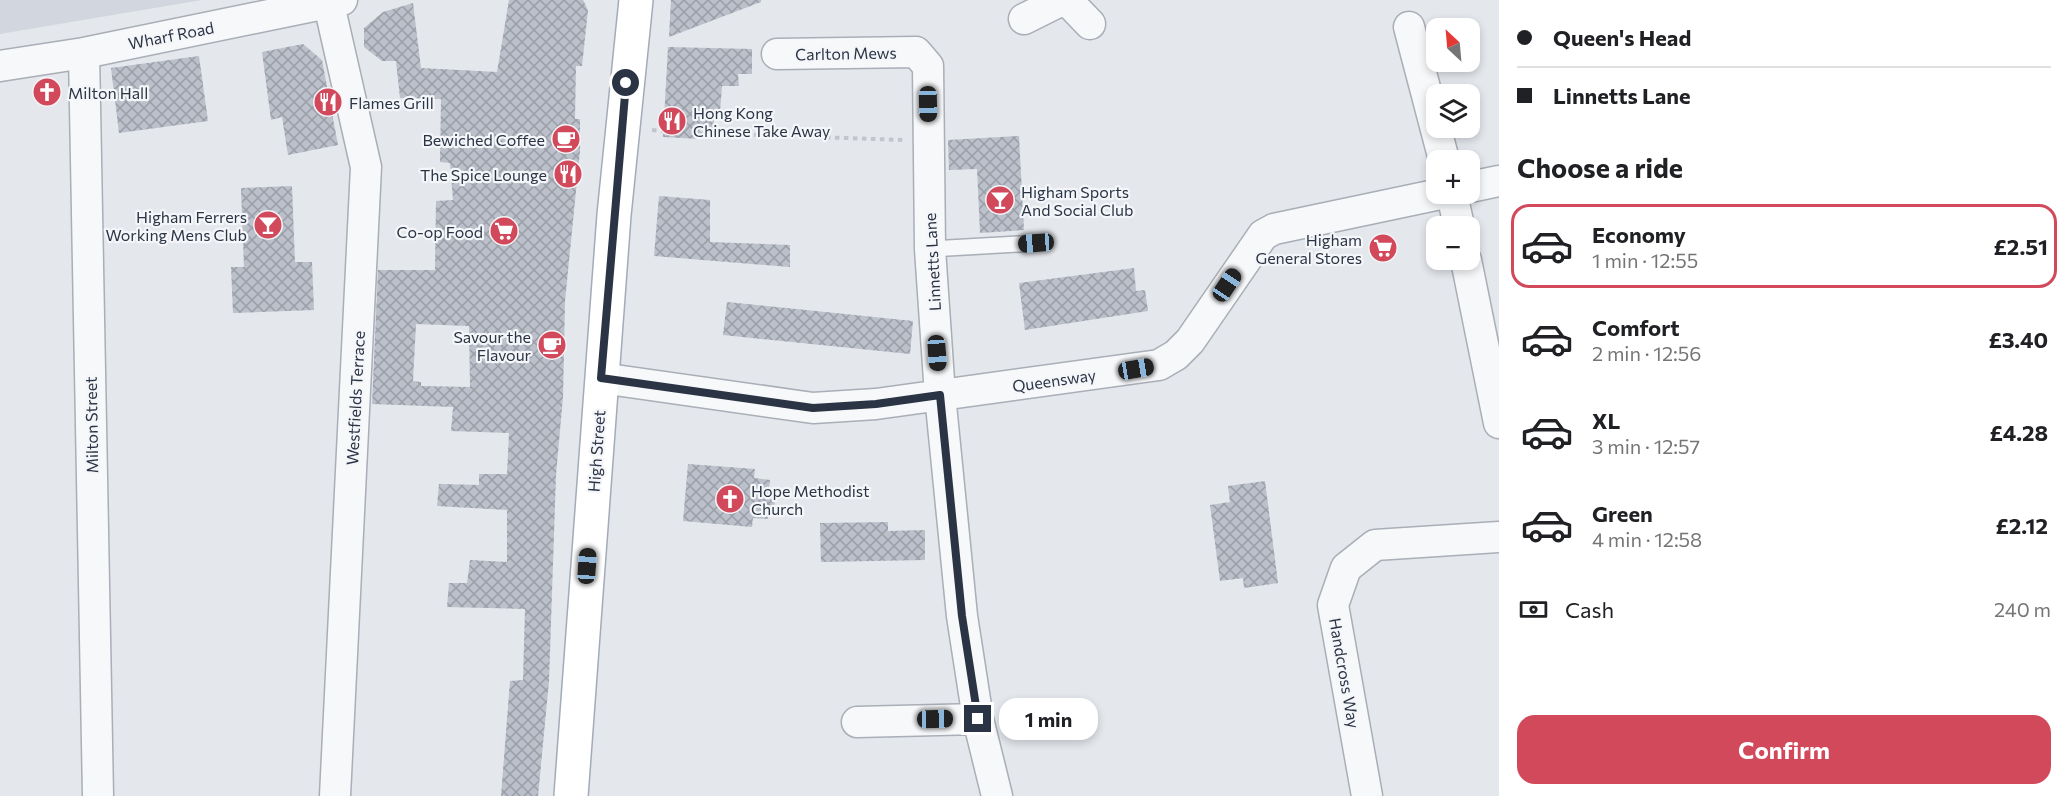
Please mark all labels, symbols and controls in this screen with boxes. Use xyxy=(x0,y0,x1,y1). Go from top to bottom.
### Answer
street label: Wharf Road xyxy=(126,17,216,53)
north arrow xyxy=(1426,18,1480,72)
map controls xyxy=(1426,18,1480,270)
text: Queen's Head xyxy=(1553,24,1691,51)
street label: Carlton Mews xyxy=(795,43,897,63)
route start xyxy=(612,69,639,96)
church icon: Milton Hall xyxy=(31,76,63,108)
text: Linnetts Lane xyxy=(1553,82,1691,109)
place label: Milton Hall xyxy=(68,83,148,102)
button: layers xyxy=(1426,84,1480,138)
restaurant icon: Flames Grill xyxy=(312,86,344,118)
car xyxy=(919,86,937,122)
place label: Flames Grill xyxy=(349,93,434,112)
place label: Hong Kong Chinese Take Away xyxy=(693,103,830,140)
restaurant icon: Hong Kong Chinese Take Away xyxy=(656,105,688,137)
cafe icon: Bewiched Coffee xyxy=(550,123,582,155)
place label: Bewiched Coffee xyxy=(423,130,545,149)
button: + xyxy=(1426,150,1480,204)
text: Choose a ride xyxy=(1517,151,1683,184)
restaurant icon: The Spice Lounge xyxy=(552,158,584,190)
place label: The Spice Lounge xyxy=(420,165,547,184)
place label: Higham Sports And Social Club xyxy=(1021,182,1133,219)
bar icon: Higham Sports And Social Club xyxy=(984,184,1016,216)
place label: Higham Ferrers Working Mens Club xyxy=(106,207,247,244)
bar icon: Higham Ferrers Working Mens Club xyxy=(252,209,284,241)
street label: Linnetts Lane xyxy=(920,212,944,312)
supermarket icon: Co-op Food xyxy=(488,215,520,247)
button: − xyxy=(1426,216,1480,270)
icon: car xyxy=(1520,219,1574,273)
text: Economy xyxy=(1592,221,1686,248)
place label: Co-op Food xyxy=(396,222,483,241)
place label: Higham General Stores xyxy=(1255,230,1362,267)
supermarket icon: Higham General Stores xyxy=(1367,232,1399,264)
car xyxy=(1017,233,1055,253)
text: £2.51 xyxy=(1994,233,2048,260)
text: 1 min · 12:55 xyxy=(1592,248,1698,272)
car xyxy=(1209,265,1245,305)
icon: car xyxy=(1520,312,1574,366)
text: Comfort xyxy=(1592,314,1680,341)
text: £3.40 xyxy=(1988,326,2048,353)
place label: Savour the Flavour xyxy=(453,327,532,364)
cafe icon: Savour the Flavour xyxy=(536,329,568,361)
street label: Westfields Terrace xyxy=(342,330,368,466)
car xyxy=(927,334,947,372)
text: 2 min · 12:56 xyxy=(1592,341,1701,365)
car xyxy=(1117,357,1155,381)
street label: Queensway xyxy=(1011,365,1097,395)
street label: Milton Street xyxy=(81,376,101,474)
icon: car xyxy=(1520,405,1574,459)
text: XL xyxy=(1592,407,1620,434)
street label: High Street xyxy=(584,409,608,493)
text: £4.28 xyxy=(1989,419,2048,446)
text: 3 min · 12:57 xyxy=(1592,434,1700,458)
place label: Hope Methodist Church xyxy=(751,481,870,518)
church icon: Hope Methodist Church xyxy=(714,483,746,515)
icon: car xyxy=(1520,498,1574,552)
text: Green xyxy=(1592,500,1653,527)
text: £2.12 xyxy=(1995,512,2048,539)
text: 4 min · 12:58 xyxy=(1592,527,1702,551)
car xyxy=(577,547,597,585)
icon: cash xyxy=(1517,593,1550,626)
text: Cash xyxy=(1565,596,1614,623)
text: 240 m xyxy=(1994,597,2051,621)
street label: Handcross Way xyxy=(1326,616,1364,730)
callout: 1 min xyxy=(999,698,1098,740)
route end xyxy=(964,705,991,732)
text: 1 min xyxy=(1025,707,1072,731)
car xyxy=(917,710,953,728)
button: Confirm xyxy=(1517,715,2051,784)

